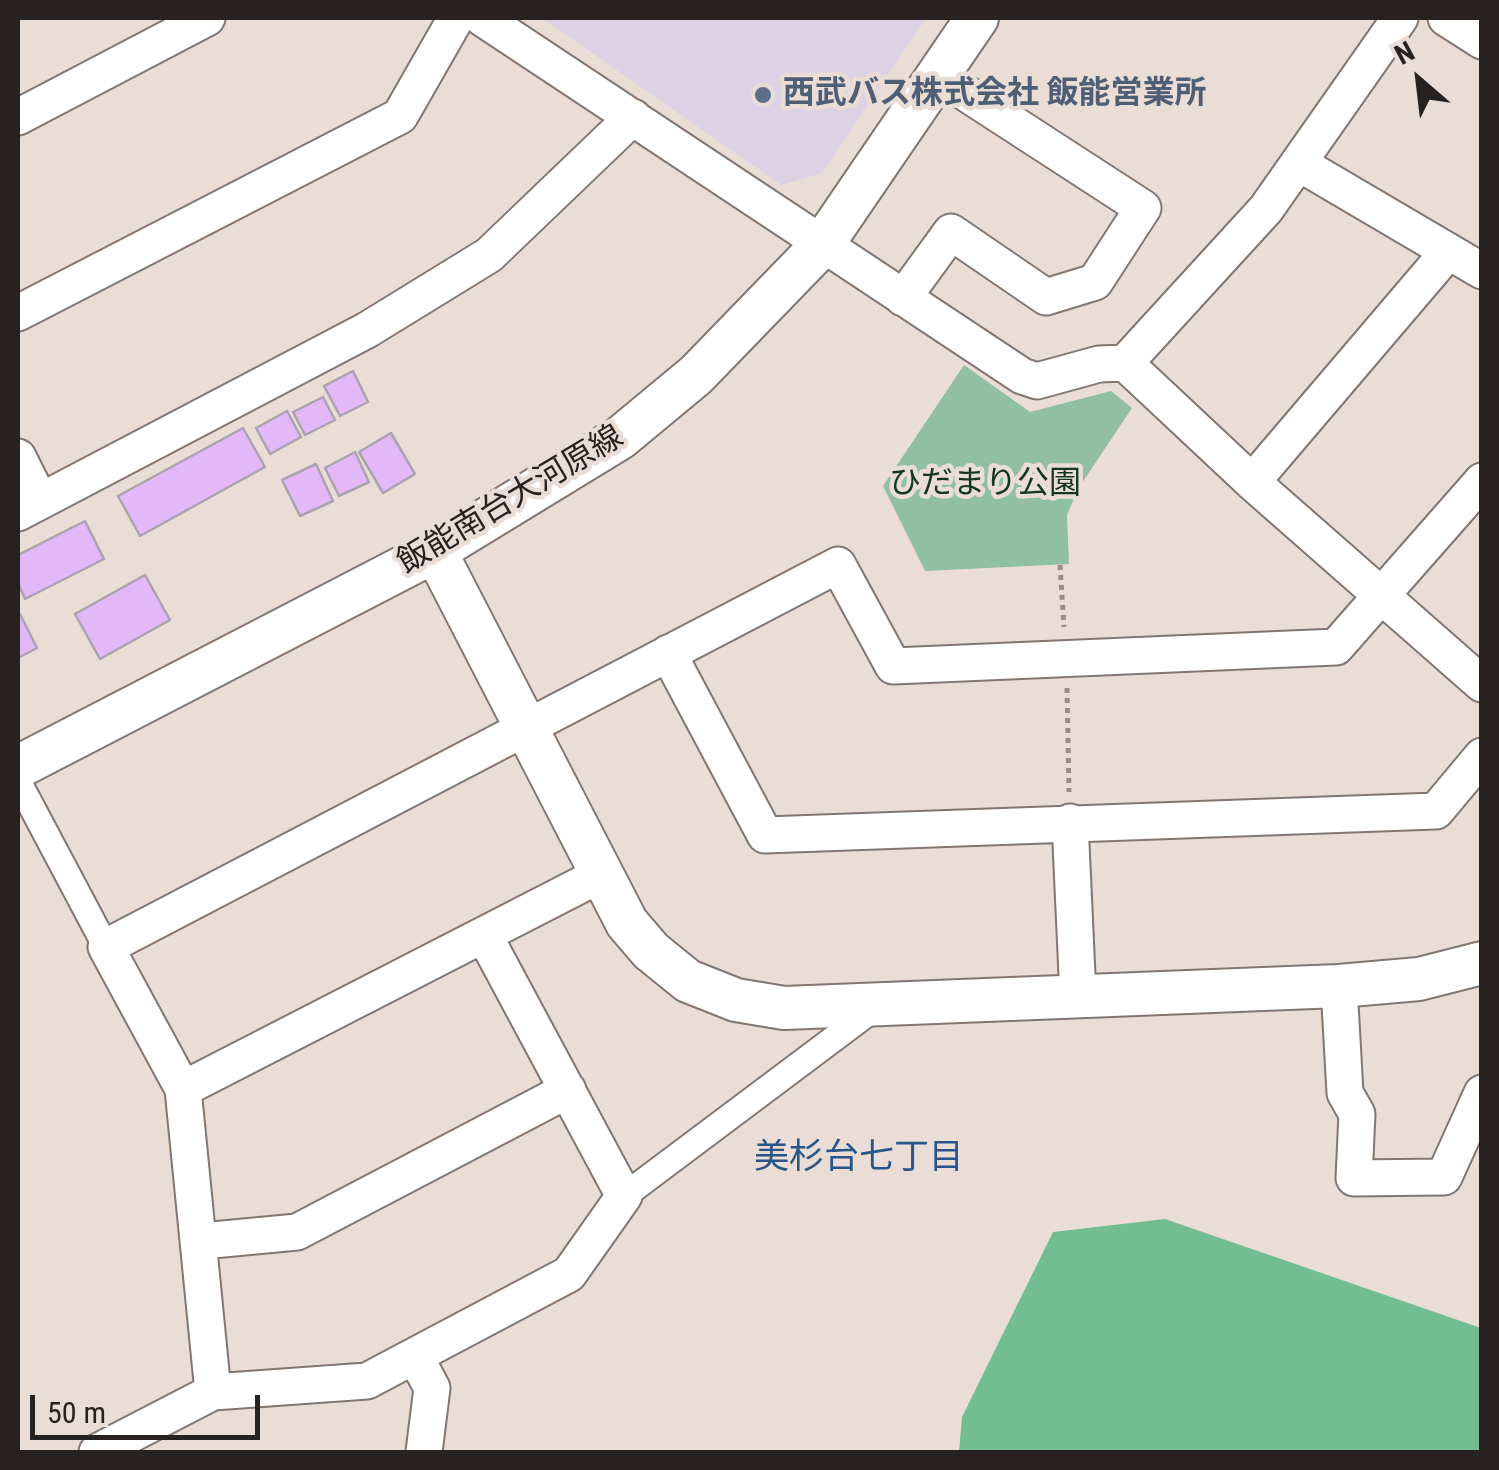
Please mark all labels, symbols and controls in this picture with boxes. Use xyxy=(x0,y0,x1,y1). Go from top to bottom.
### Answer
north arrow xyxy=(1369,30,1469,130)
text: N xyxy=(1389,34,1420,72)
place label: 西武バス株式会社 飯能営業所 xyxy=(783,76,1206,114)
marker: 西武バス株式会社 飯能営業所 xyxy=(752,84,774,106)
street label: 飯能南台大河原線 xyxy=(391,419,631,583)
park label: ひだまり公園 xyxy=(889,466,1081,504)
district label: 美杉台七丁目 xyxy=(754,1138,964,1180)
scale bar xyxy=(35,1375,265,1437)
text: 50 m xyxy=(47,1395,106,1430)

